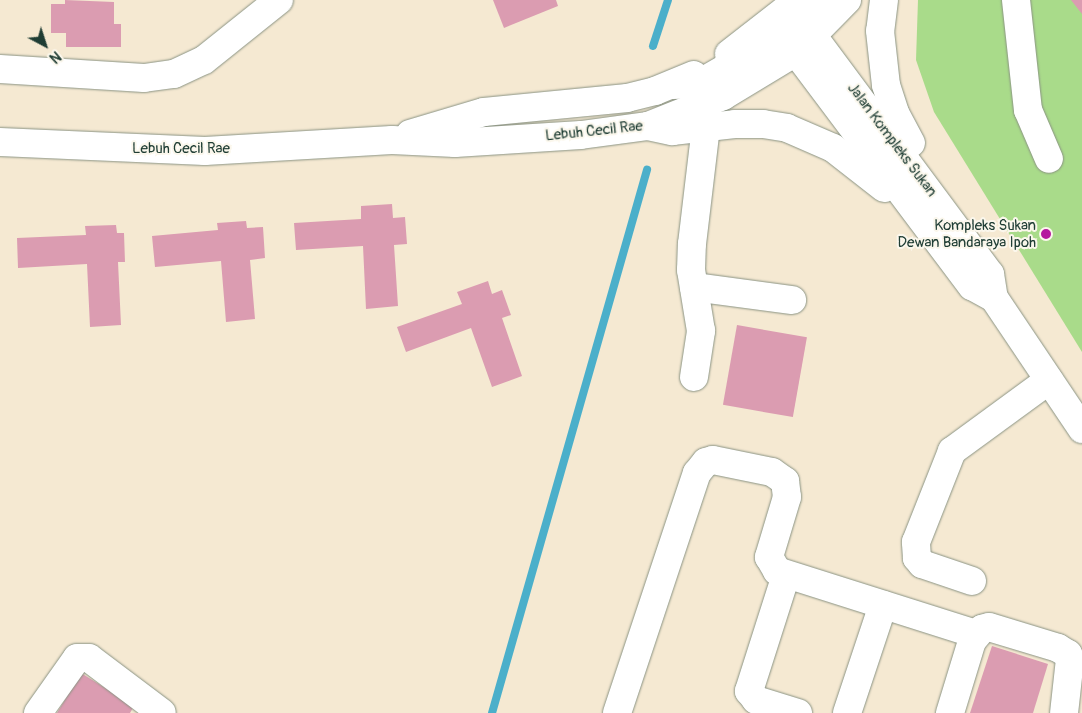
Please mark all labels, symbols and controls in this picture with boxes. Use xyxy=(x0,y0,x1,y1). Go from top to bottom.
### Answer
north arrow xyxy=(20,20,70,70)
text: N xyxy=(46,47,64,66)
street label: Jalan Kompleks Sukan xyxy=(843,80,941,200)
street label: Lebuh Cecil Rae xyxy=(544,117,644,145)
street label: Lebuh Cecil Rae xyxy=(132,140,230,158)
place label: Kompleks Sukan Dewan Bandaraya Ipoh xyxy=(898,216,1036,251)
marker: Kompleks Sukan Dewan Bandaraya Ipoh xyxy=(1040,228,1052,240)

